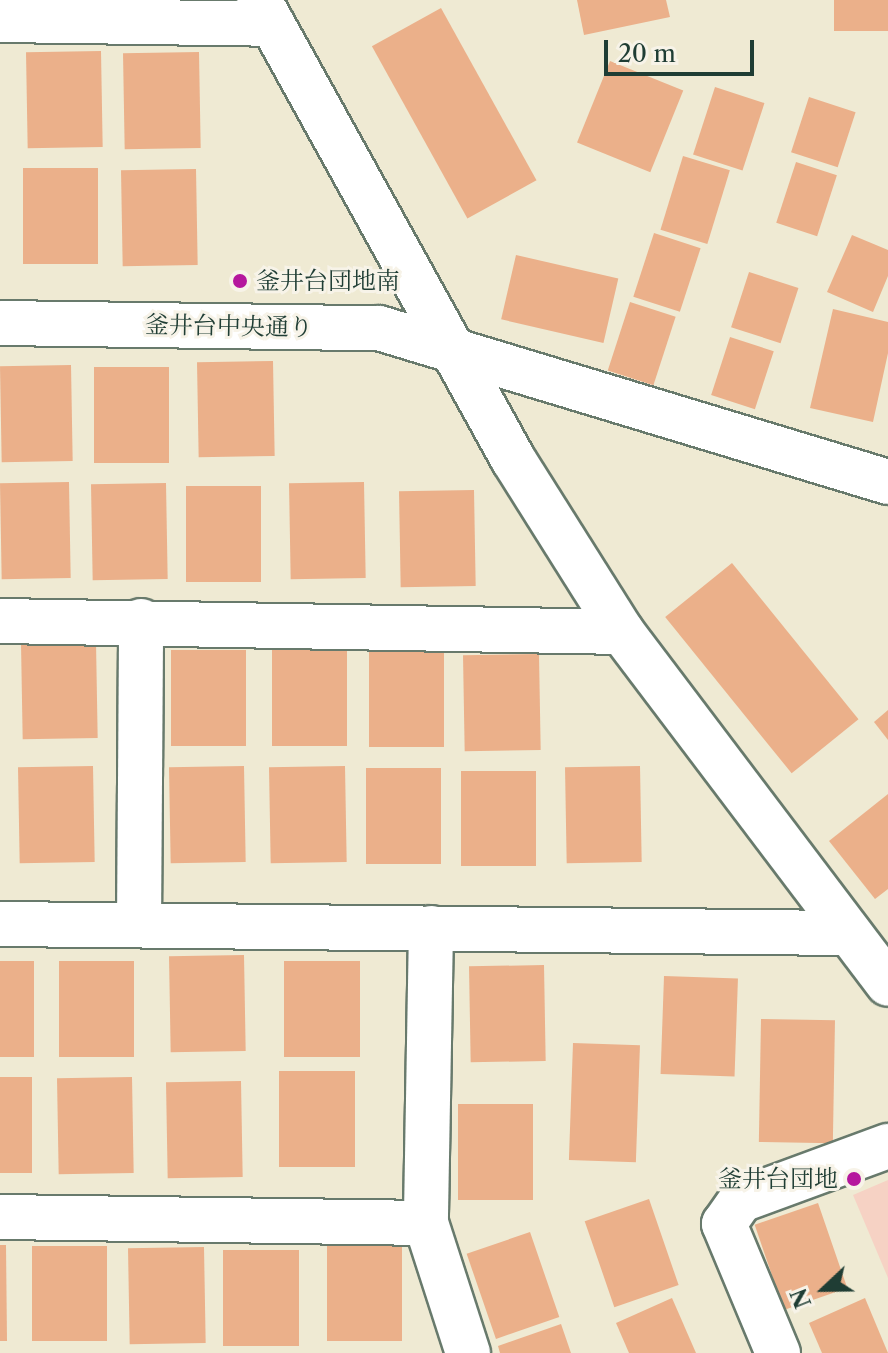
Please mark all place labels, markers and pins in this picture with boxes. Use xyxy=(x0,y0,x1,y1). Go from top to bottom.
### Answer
place label: 釜井台団地南 xyxy=(256,267,400,295)
marker: 釜井台団地南 xyxy=(231,272,249,290)
place label: 釜井台団地 xyxy=(718,1165,838,1193)
marker: 釜井台団地 xyxy=(845,1170,863,1188)

